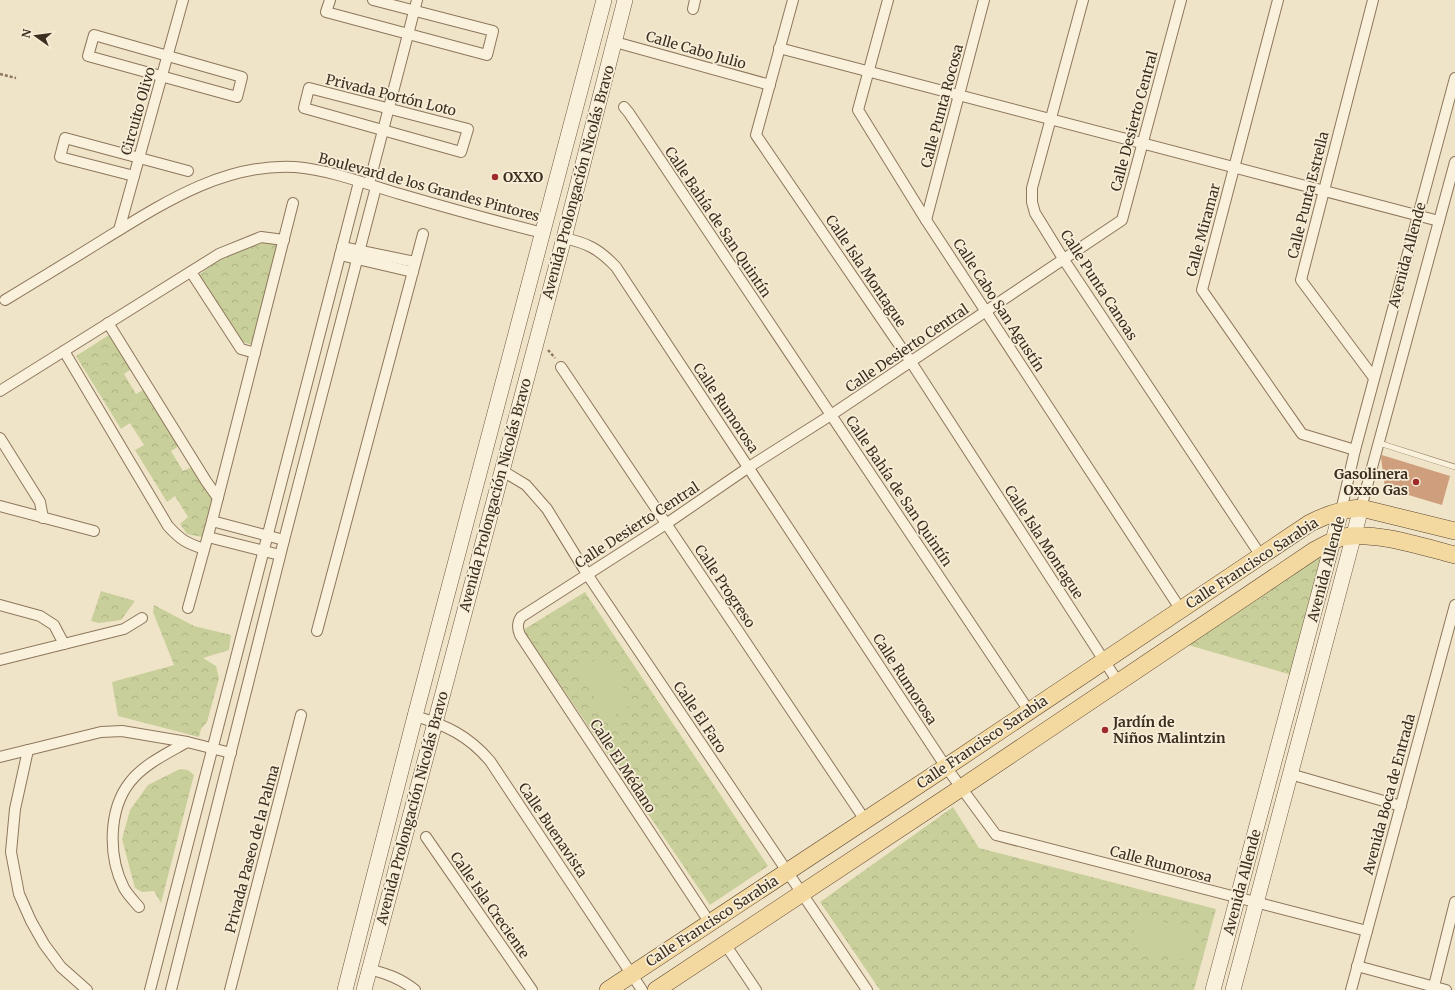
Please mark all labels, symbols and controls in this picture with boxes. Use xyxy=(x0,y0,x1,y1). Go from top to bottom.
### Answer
north arrow xyxy=(16,16,56,56)
text: N xyxy=(18,27,34,39)
street label: Calle Cabo Julio xyxy=(644,27,748,73)
street label: Calle Punta Rocosa xyxy=(917,42,967,170)
street label: Calle Desierto Central xyxy=(1107,48,1162,193)
street label: Avenida Prolongación Nicolás Bravo xyxy=(538,63,618,302)
street label: Circuito Olivo xyxy=(117,65,159,157)
street label: Privada Portón Loto xyxy=(324,70,458,120)
street label: Calle Punta Estrella xyxy=(1284,129,1333,260)
street label: Calle Bahía de San Quintín xyxy=(661,143,775,301)
street label: Boulevard de los Grandes Pintores xyxy=(316,149,542,225)
place label: OXXO xyxy=(503,168,543,186)
marker: OXXO xyxy=(490,172,500,182)
street label: Calle Miramar xyxy=(1182,181,1224,279)
street label: Avenida Allende xyxy=(1384,200,1430,311)
street label: Calle Isla Montague xyxy=(822,211,910,331)
street label: Calle Punta Canoas xyxy=(1057,226,1142,344)
street label: Calle Cabo San Agustín xyxy=(949,235,1049,375)
street label: Calle Desierto Central xyxy=(842,300,973,396)
street label: Calle Rumorosa xyxy=(689,359,763,457)
street label: Avenida Prolongación Nicolás Bravo xyxy=(455,376,535,615)
street label: Calle Bahía de San Quintín xyxy=(842,412,956,570)
place label: Gasolinera Oxxo Gas xyxy=(1334,465,1408,499)
marker: Gasolinera Oxxo Gas xyxy=(1411,477,1421,487)
street label: Calle Desierto Central xyxy=(571,478,703,572)
street label: Calle Isla Montague xyxy=(1001,482,1087,602)
street label: Calle Francisco Sarabia xyxy=(1182,513,1322,613)
street label: Avenida Allende xyxy=(1303,514,1349,625)
street label: Calle Progreso xyxy=(691,541,759,631)
street label: Calle Rumorosa xyxy=(869,630,941,728)
street label: Calle El Faro xyxy=(670,678,730,756)
street label: Avenida Prolongación Nicolás Bravo xyxy=(372,689,452,928)
street label: Calle Francisco Sarabia xyxy=(913,691,1051,793)
street label: Avenida Boca de Entrada xyxy=(1359,711,1419,877)
place label: Jardín de Niños Malintzin xyxy=(1112,713,1226,747)
street label: Calle El Médano xyxy=(586,716,660,816)
marker: Jardín de Niños Malintzin xyxy=(1100,725,1110,735)
street label: Privada Paseo de la Palma xyxy=(221,763,283,935)
street label: Calle Buenavista xyxy=(515,779,592,881)
street label: Avenida Allende xyxy=(1219,827,1265,938)
street label: Calle Rumorosa xyxy=(1108,842,1215,886)
street label: Calle Isla Creciente xyxy=(447,848,533,962)
street label: Calle Francisco Sarabia xyxy=(642,871,782,971)

